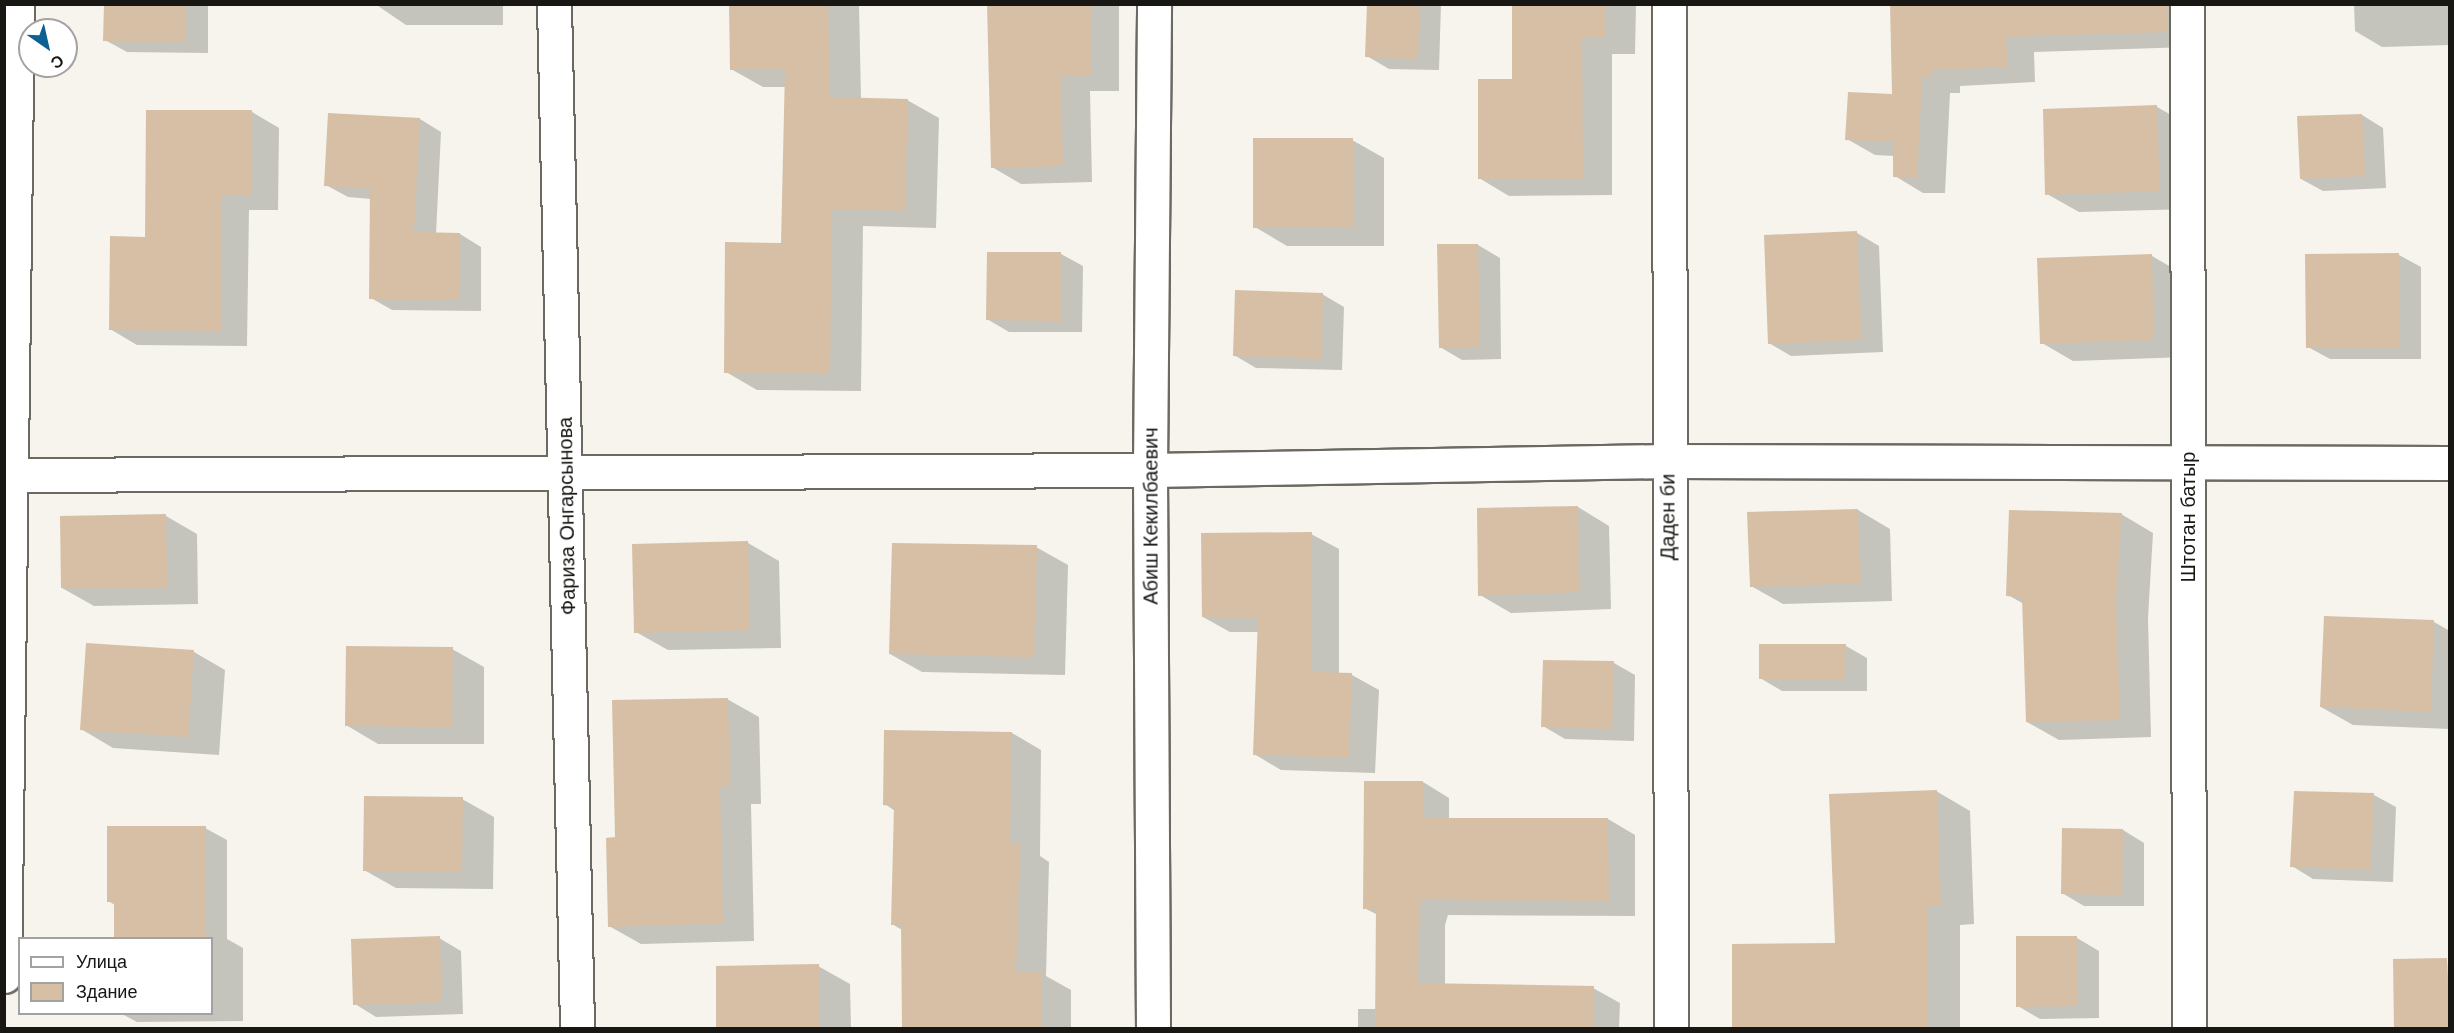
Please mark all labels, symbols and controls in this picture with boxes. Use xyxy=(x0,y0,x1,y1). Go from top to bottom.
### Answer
north arrow xyxy=(18,18,78,78)
text: С xyxy=(48,51,67,72)
street label: Фариза Онгарсынова xyxy=(553,417,581,615)
street label: Абиш Кекилбаевич xyxy=(1139,427,1163,605)
street label: Штотан батыр xyxy=(2176,452,2200,582)
street label: Даден би xyxy=(1656,474,1680,560)
legend xyxy=(18,937,213,1015)
text: Улица xyxy=(76,952,127,972)
text: Здание xyxy=(76,982,137,1002)

